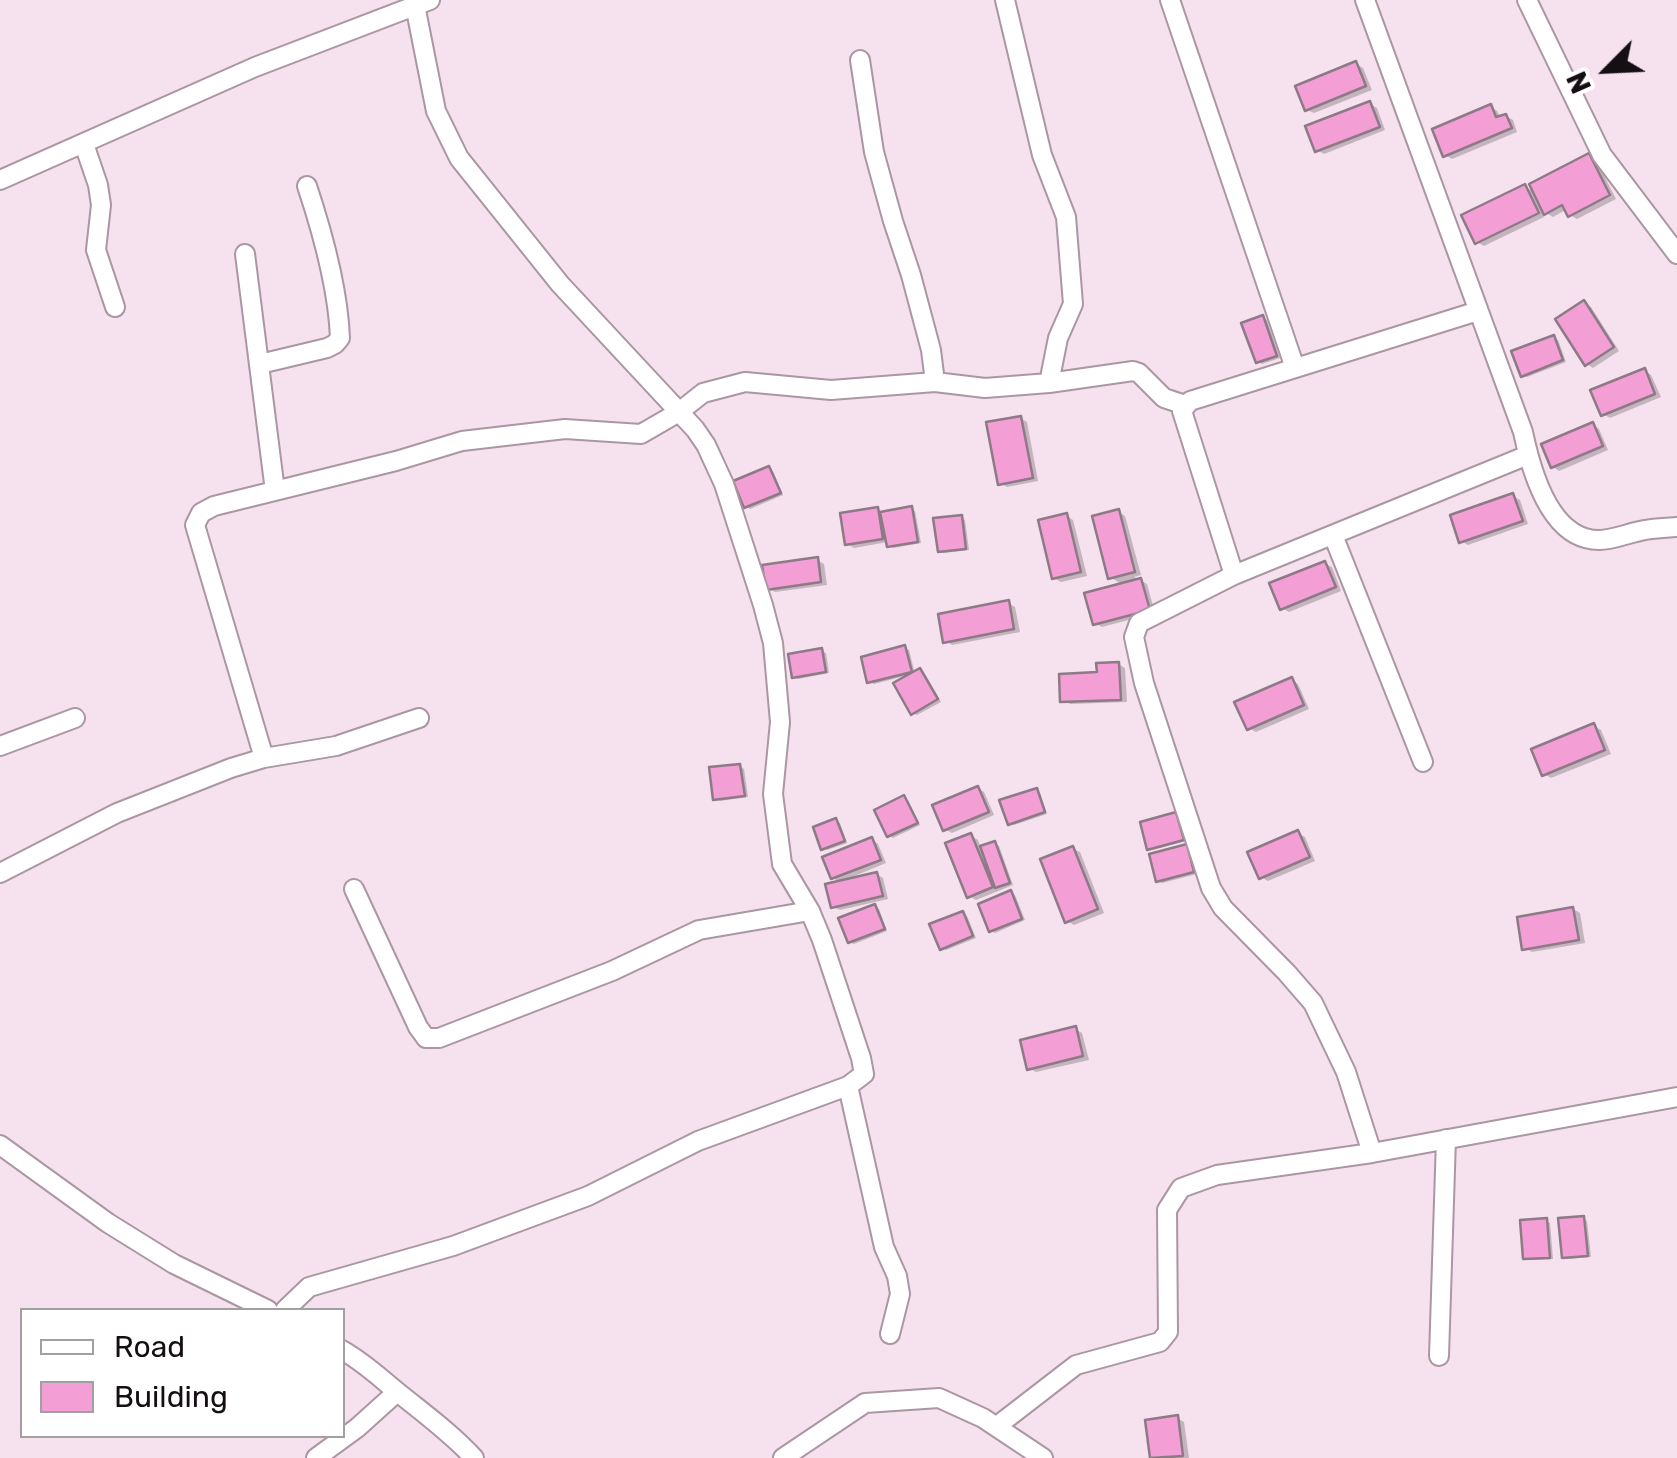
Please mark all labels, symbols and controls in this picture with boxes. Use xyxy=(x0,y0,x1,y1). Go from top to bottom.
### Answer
north arrow xyxy=(1557,20,1657,120)
text: N xyxy=(1560,67,1598,98)
legend xyxy=(20,1308,345,1438)
text: Road xyxy=(114,1329,185,1365)
text: Building xyxy=(114,1379,228,1415)

